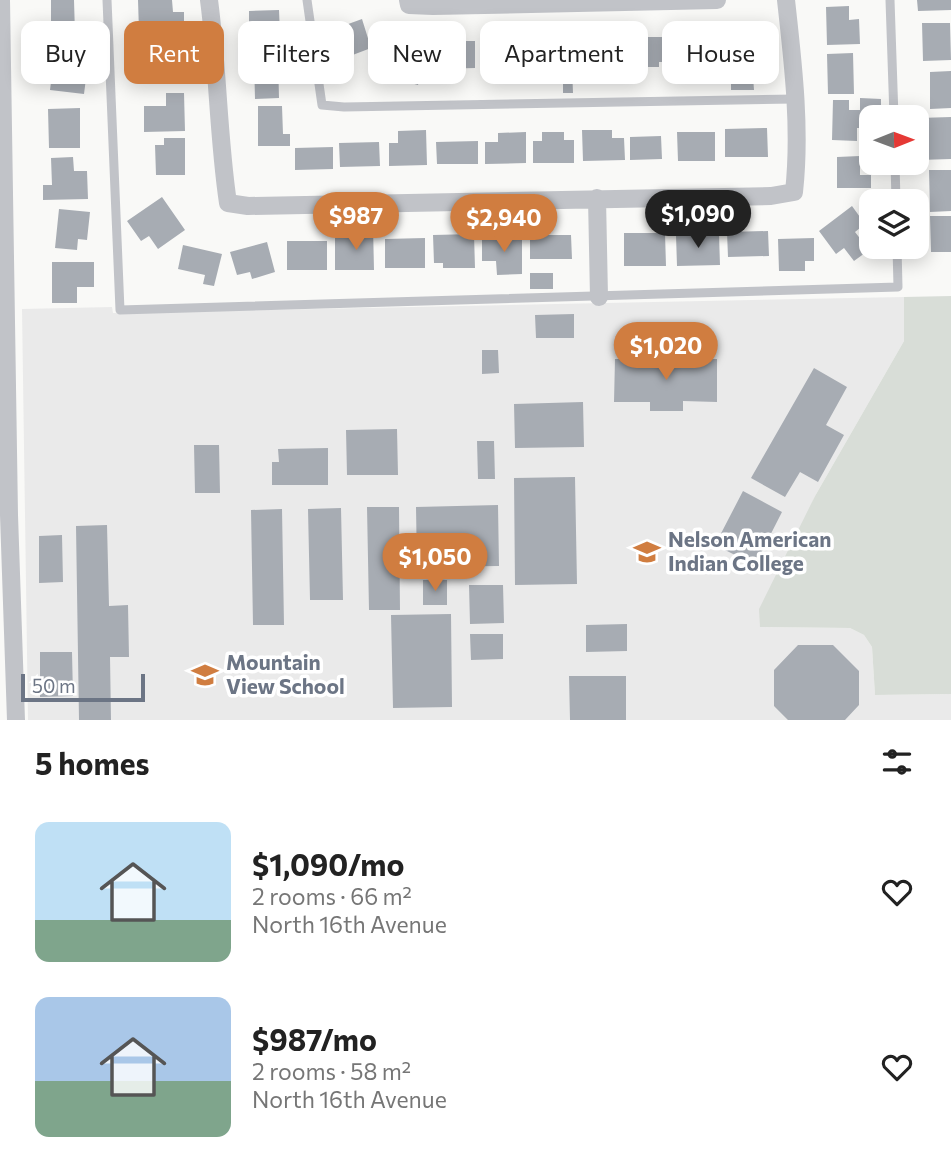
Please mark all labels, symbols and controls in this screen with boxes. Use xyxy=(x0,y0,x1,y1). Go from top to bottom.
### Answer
chip: Buy xyxy=(21,21,110,84)
chip: Rent xyxy=(124,21,224,84)
chip: Filters xyxy=(238,21,354,84)
chip: New xyxy=(368,21,466,84)
chip: Apartment xyxy=(480,21,648,84)
chip: House xyxy=(662,21,779,84)
north arrow xyxy=(859,105,929,175)
map controls xyxy=(859,105,929,259)
button: layers xyxy=(859,189,929,259)
pin: $1,090 xyxy=(641,190,755,250)
pin: $987 xyxy=(315,192,397,252)
pin: $2,940 xyxy=(447,194,561,254)
text: $1,090 xyxy=(661,199,735,227)
text: $987 xyxy=(329,201,383,229)
text: $2,940 xyxy=(466,203,542,231)
pin: $1,020 xyxy=(609,322,723,382)
text: $1,020 xyxy=(630,331,702,359)
place label: Nelson American Indian College xyxy=(668,526,831,575)
pin: $1,050 xyxy=(378,534,492,593)
school or university icon: Nelson American Indian College xyxy=(632,537,662,567)
text: $1,050 xyxy=(398,542,472,570)
place label: Mountain View School xyxy=(226,649,345,698)
school or university icon: Mountain View School xyxy=(190,660,220,690)
scale bar xyxy=(21,671,145,703)
text: 50 m xyxy=(32,674,76,697)
icon: filters xyxy=(878,743,916,781)
text: 5 homes xyxy=(35,744,149,781)
text: $1,090/mo xyxy=(252,845,404,882)
icon: home xyxy=(91,850,175,934)
icon: heart xyxy=(878,873,916,911)
text: 2 rooms · 66 m² xyxy=(252,882,412,910)
text: North 16th Avenue xyxy=(252,910,447,938)
text: $987/mo xyxy=(252,1020,377,1057)
icon: home xyxy=(91,1025,175,1109)
icon: heart xyxy=(878,1048,916,1086)
text: 2 rooms · 58 m² xyxy=(252,1057,411,1085)
text: North 16th Avenue xyxy=(252,1085,447,1113)

